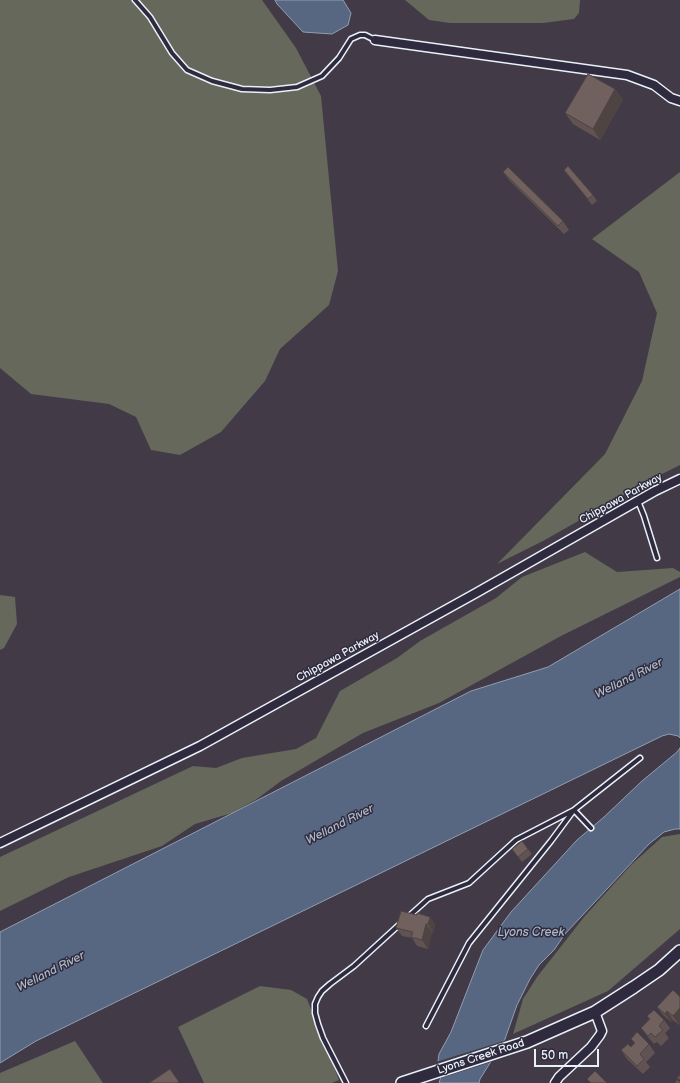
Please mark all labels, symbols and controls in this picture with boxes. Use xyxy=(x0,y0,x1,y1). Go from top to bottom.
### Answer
street label: Chippawa Parkway xyxy=(577,471,665,527)
street label: Chippawa Parkway xyxy=(294,629,382,685)
water label: Welland River xyxy=(593,656,665,702)
water label: Welland River xyxy=(304,802,376,848)
water label: Lyons Creek xyxy=(498,926,564,940)
water label: Welland River xyxy=(15,949,87,995)
street label: Lyons Creek Road xyxy=(436,1037,526,1077)
scale bar xyxy=(536,1041,601,1067)
text: 50 m xyxy=(541,1048,568,1063)

